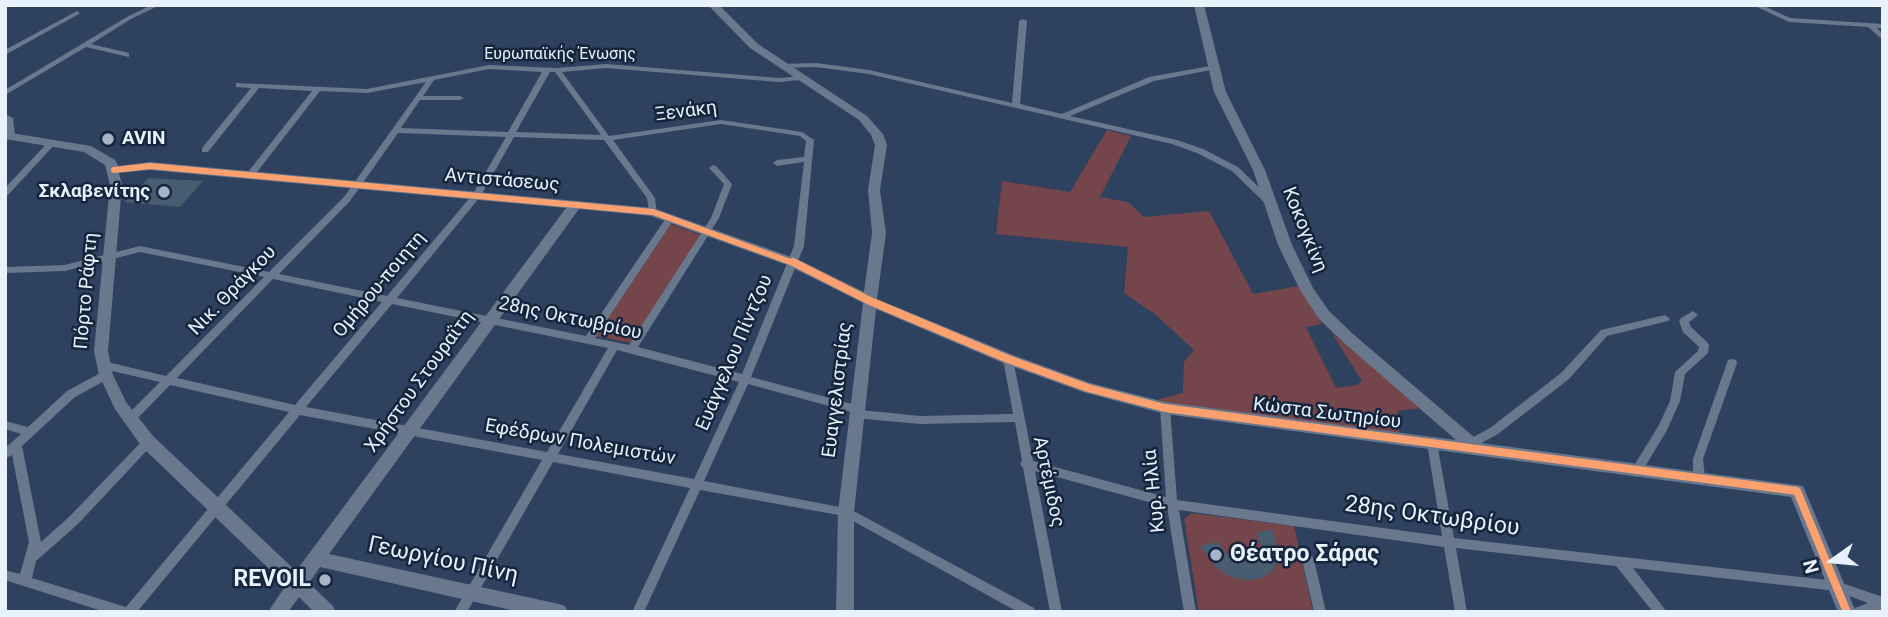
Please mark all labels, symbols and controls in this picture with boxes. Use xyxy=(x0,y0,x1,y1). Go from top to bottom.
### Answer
street label: Ευρωπαϊκής Ένωσης xyxy=(484,45,636,65)
street label: Ξενάκη xyxy=(654,97,718,127)
place label: AVIN xyxy=(122,128,165,150)
marker: AVIN xyxy=(100,131,116,147)
street label: Αντιστάσεως xyxy=(444,165,560,197)
place label: Σκλαβενίτης xyxy=(38,181,150,203)
marker: Σκλαβενίτης xyxy=(156,184,172,200)
street label: Κοκογκίνη xyxy=(1277,184,1331,276)
street label: Ομήρου-ποιητη xyxy=(329,227,431,343)
street label: Πόρτο Ράφτη xyxy=(71,232,103,350)
street label: Νικ. Θράγκου xyxy=(185,241,281,341)
street label: Ευάγγελου Πίντζου xyxy=(692,272,778,434)
street label: 28ης Οκτωβρίου xyxy=(496,293,644,345)
street label: Χρήστου Στουραΐτη xyxy=(361,307,479,457)
street label: Ευαγγελιστρίας xyxy=(818,321,858,459)
street label: Κώστα Σωτηρίου xyxy=(1252,394,1402,434)
street label: Εφέδρων Πολεμιστών xyxy=(483,415,677,471)
street label: Αρτέμιδος xyxy=(1027,435,1069,529)
street label: Κυρ. Ηλία xyxy=(1139,448,1171,534)
street label: 28ης Οκτωβρίου xyxy=(1343,491,1521,543)
north arrow xyxy=(1797,526,1867,596)
street label: Γεωργίου Πίνη xyxy=(365,532,521,590)
place label: Θέατρο Σάρας xyxy=(1230,541,1379,569)
marker: Θέατρο Σάρας xyxy=(1208,547,1224,563)
text: N xyxy=(1798,557,1824,576)
place label: REVOIL xyxy=(233,566,311,594)
marker: REVOIL xyxy=(317,572,333,588)

